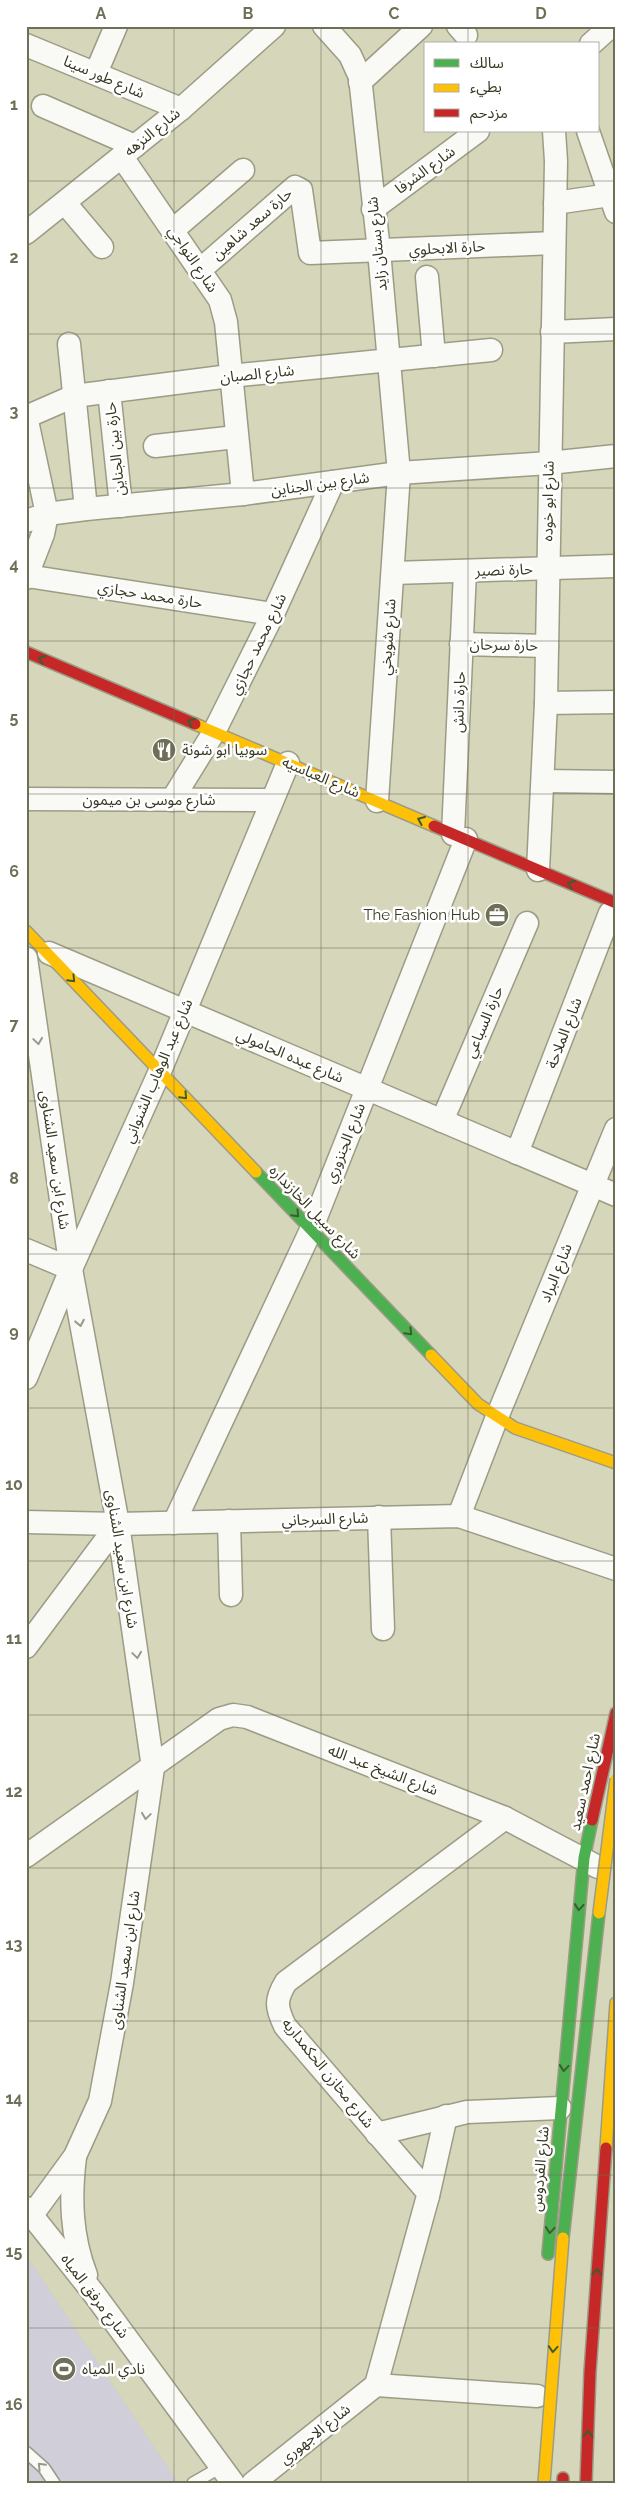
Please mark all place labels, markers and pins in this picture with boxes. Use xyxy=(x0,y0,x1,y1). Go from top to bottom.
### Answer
restaurant icon: سوبيا ابو شونة xyxy=(151,737,177,763)
place label: سوبيا ابو شونة xyxy=(182,741,268,759)
office icon: The Fashion Hub xyxy=(484,902,510,928)
place label: The Fashion Hub xyxy=(363,906,480,924)
sports icon: نادي المياه xyxy=(51,2356,77,2382)
place label: نادي المياه xyxy=(82,2360,145,2380)

